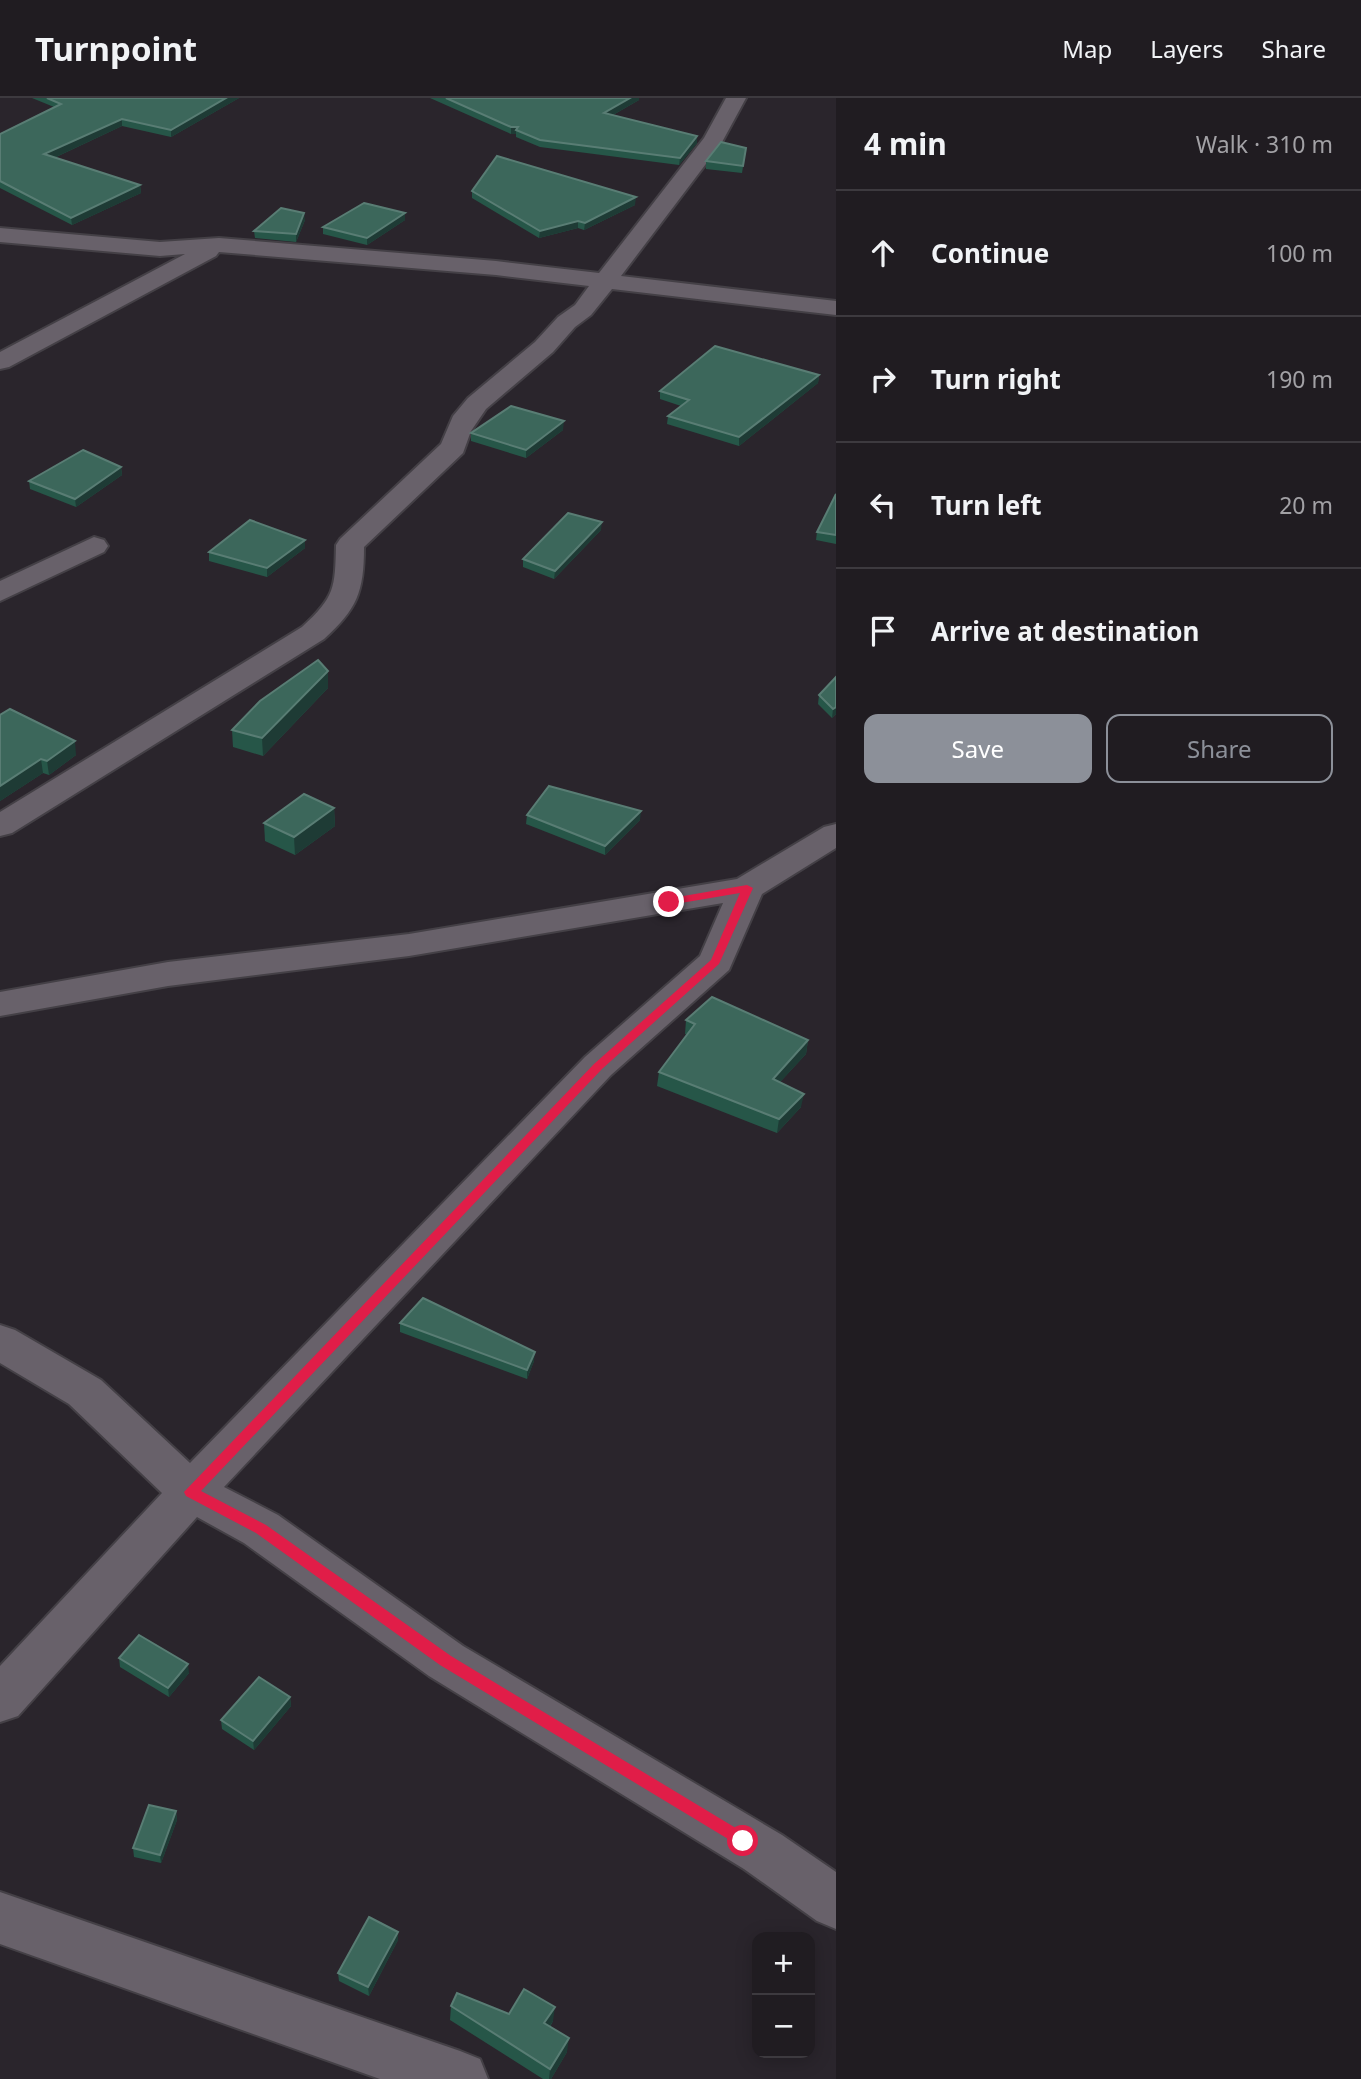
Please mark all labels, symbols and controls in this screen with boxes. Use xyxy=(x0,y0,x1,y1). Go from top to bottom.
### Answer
text: Turnpoint xyxy=(35,26,197,71)
text: Map xyxy=(1062,32,1112,65)
text: Layers xyxy=(1150,32,1224,65)
text: Share xyxy=(1262,32,1326,65)
text: 4 min xyxy=(864,123,947,164)
text: Walk · 310 m xyxy=(1196,128,1333,160)
icon: ahead xyxy=(864,234,902,272)
text: Continue xyxy=(931,235,1049,271)
text: 100 m xyxy=(1266,237,1333,269)
icon: right xyxy=(864,360,902,398)
text: Turn right xyxy=(931,361,1061,397)
text: 190 m xyxy=(1266,363,1333,395)
icon: left xyxy=(864,486,902,524)
text: Turn left xyxy=(931,487,1042,523)
text: 20 m xyxy=(1279,489,1333,521)
icon: arrive xyxy=(864,612,902,650)
text: Arrive at destination xyxy=(931,613,1200,649)
button: Save xyxy=(864,714,1092,783)
button: Share xyxy=(1106,714,1333,783)
route end xyxy=(653,886,684,917)
route start xyxy=(727,1825,758,1856)
map controls xyxy=(752,1932,815,2058)
button: + xyxy=(752,1932,815,1995)
button: − xyxy=(752,1995,815,2058)

